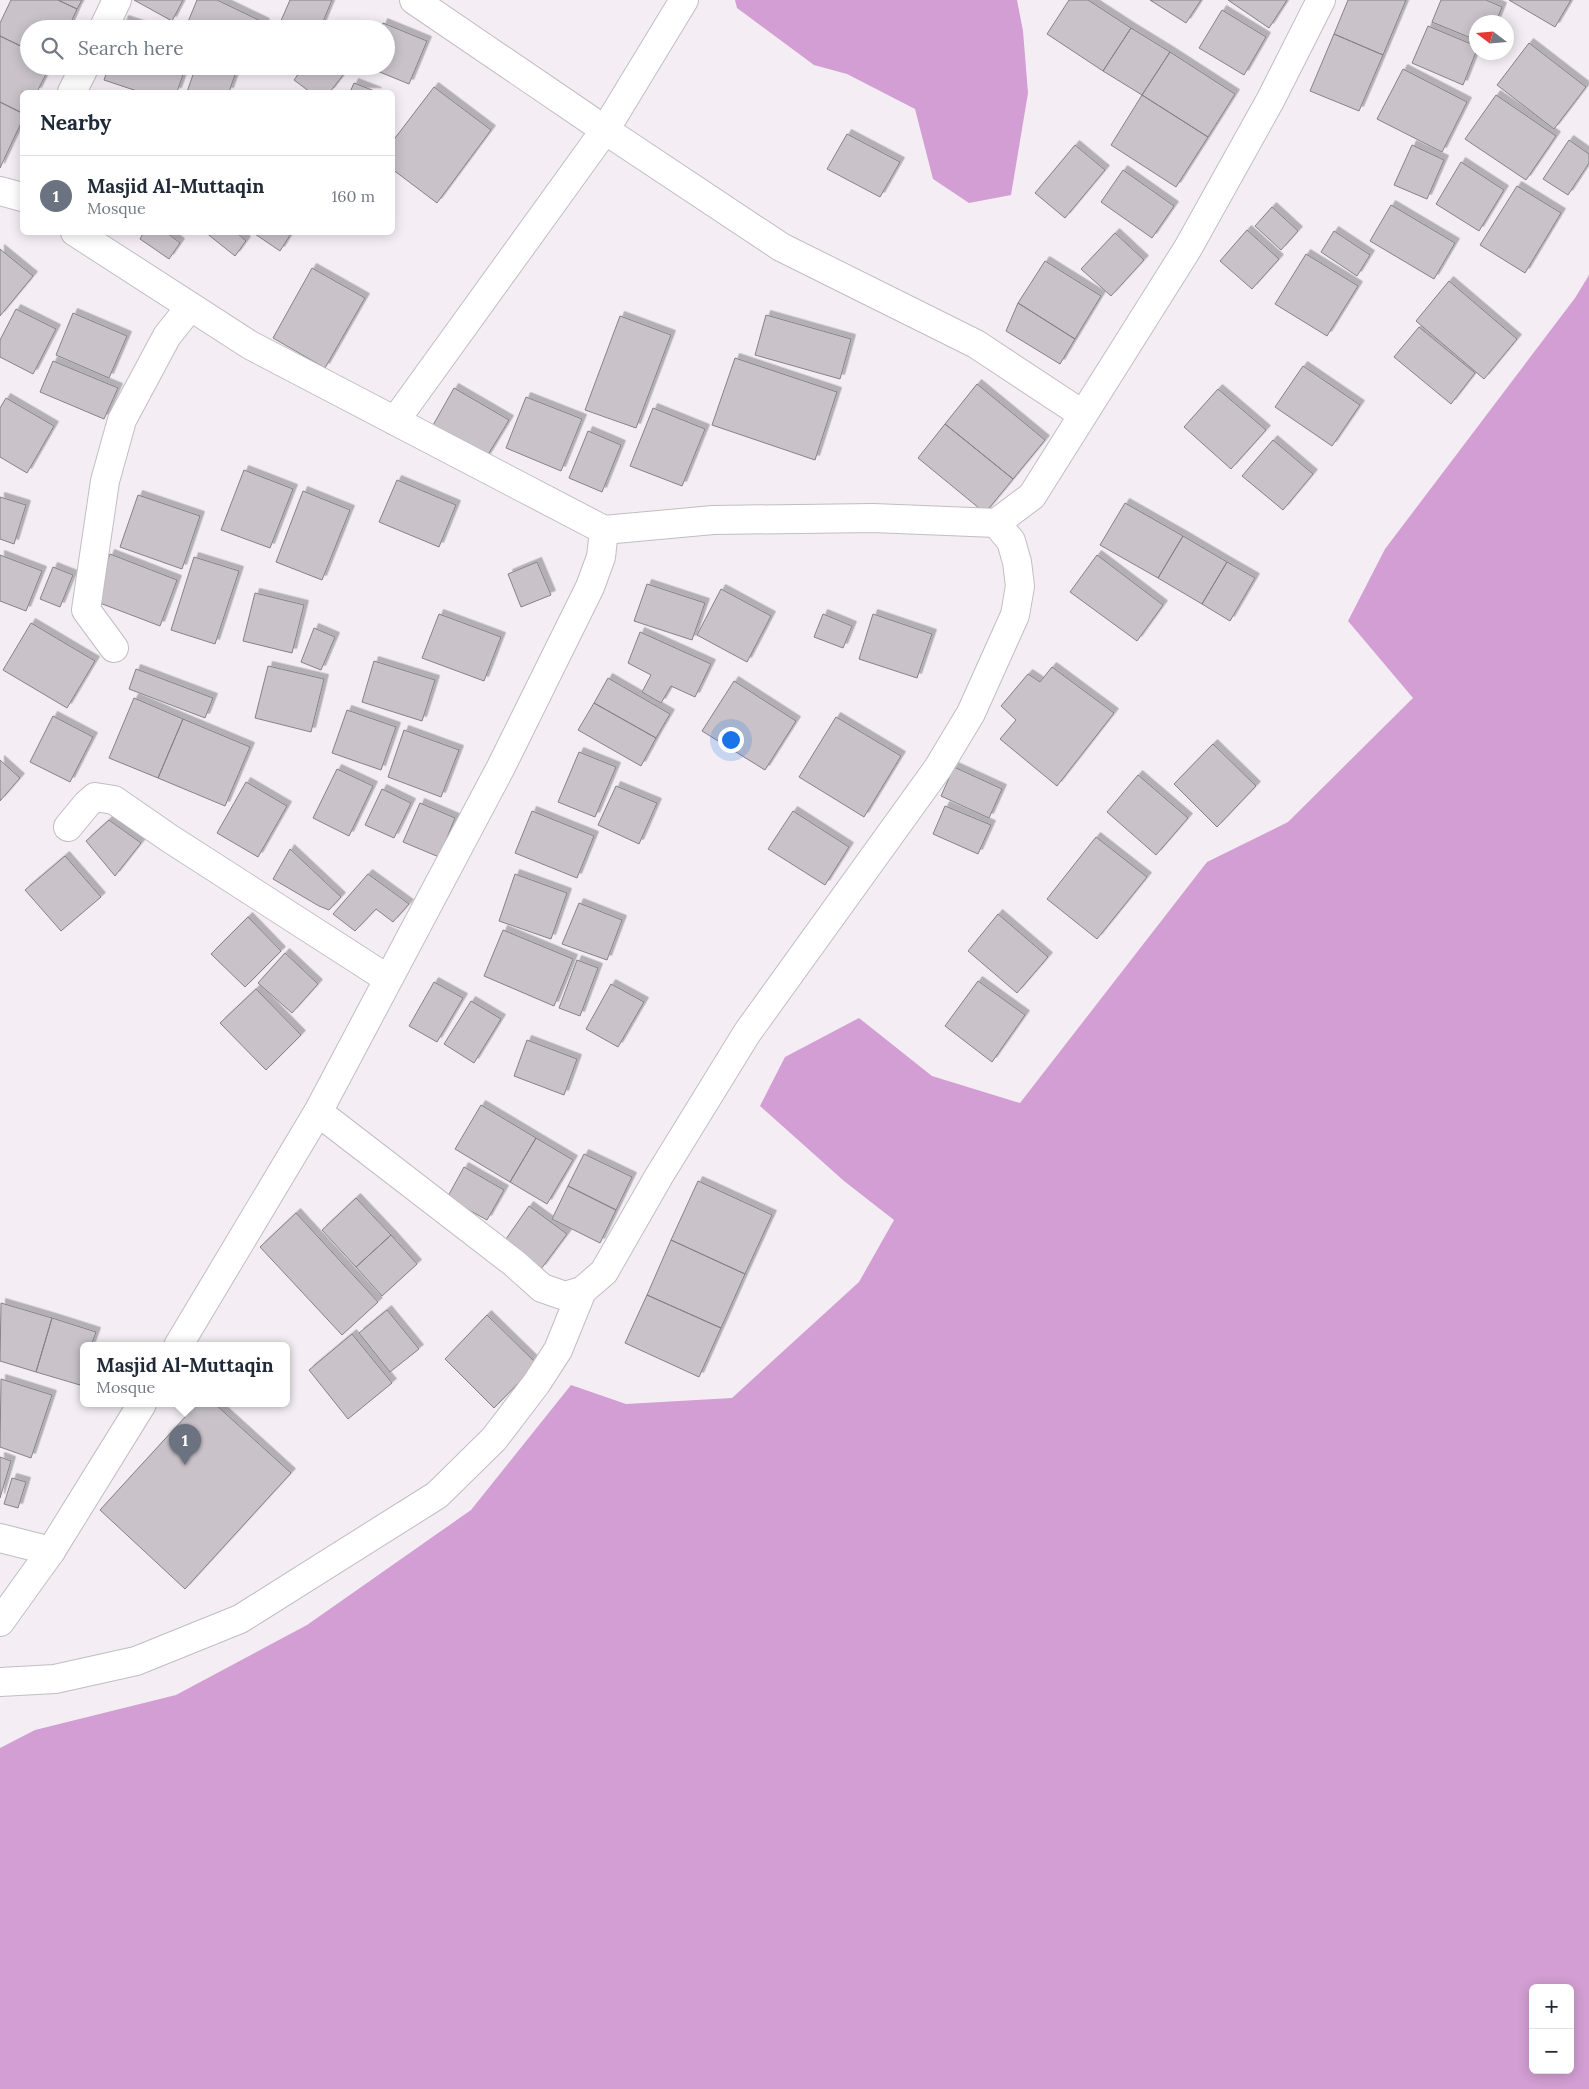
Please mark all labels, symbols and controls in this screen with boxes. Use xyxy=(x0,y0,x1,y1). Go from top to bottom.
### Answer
north arrow xyxy=(1469,15,1514,60)
search box xyxy=(20,20,395,75)
icon: search xyxy=(38,34,66,62)
text: Search here xyxy=(78,36,184,60)
text: Nearby xyxy=(40,109,111,136)
text: Masjid Al-Muttaqin xyxy=(87,174,264,198)
text: 1 xyxy=(53,186,59,206)
text: 160 m xyxy=(331,186,375,206)
text: Mosque xyxy=(87,198,146,218)
your location xyxy=(718,727,744,753)
popup xyxy=(80,1342,290,1407)
text: Masjid Al-Muttaqin xyxy=(96,1353,274,1377)
text: Mosque xyxy=(96,1377,155,1397)
pin: 1 xyxy=(169,1424,201,1465)
map controls xyxy=(1529,1984,1574,2074)
button: + xyxy=(1529,1984,1574,2029)
button: − xyxy=(1529,2029,1574,2074)

